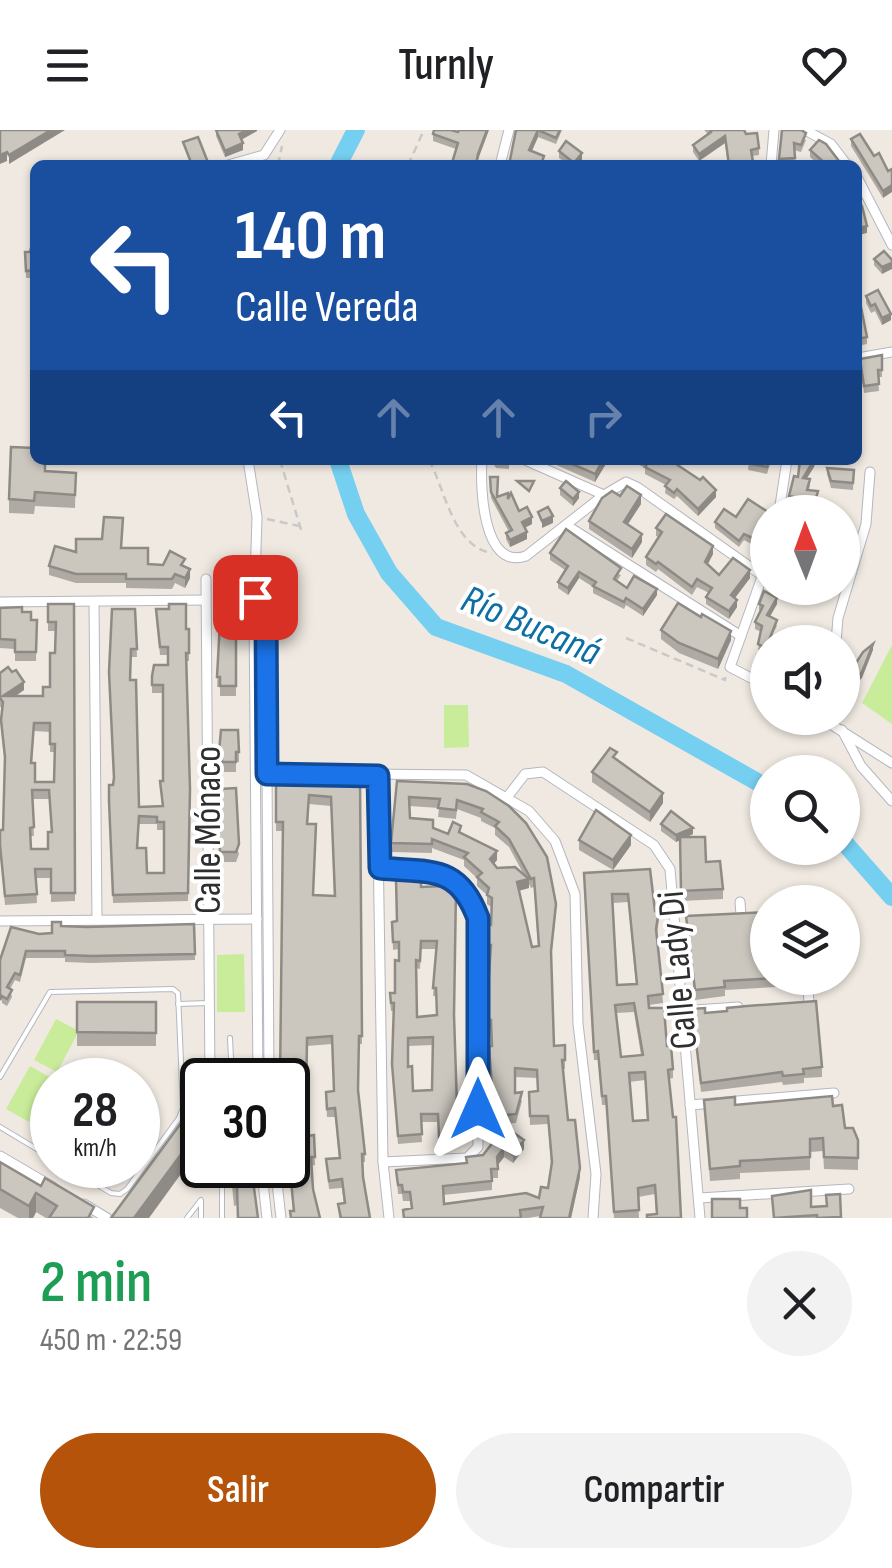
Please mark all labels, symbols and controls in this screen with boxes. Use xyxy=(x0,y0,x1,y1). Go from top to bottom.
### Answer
icon: menu xyxy=(40,38,95,93)
text: Turnly xyxy=(398,38,494,93)
icon: heart xyxy=(797,38,852,93)
text: 140 m xyxy=(235,195,386,279)
icon: left xyxy=(70,200,200,330)
text: Calle Vereda xyxy=(235,280,419,335)
icon: left xyxy=(261,390,316,445)
icon: ahead xyxy=(366,390,421,445)
icon: ahead xyxy=(471,390,526,445)
icon: right xyxy=(576,390,631,445)
north arrow xyxy=(750,495,860,605)
map controls xyxy=(750,495,860,995)
pin xyxy=(213,555,298,640)
icon: arrive xyxy=(228,570,283,625)
water label: Río Bucaná xyxy=(454,575,608,677)
button: sound xyxy=(750,625,860,735)
street label: Calle Mónaco xyxy=(186,746,231,914)
button: search xyxy=(750,755,860,865)
button: layers xyxy=(750,885,860,995)
street label: Calle Lady Di xyxy=(649,889,707,1051)
position arrow xyxy=(426,1057,530,1161)
speed limit sign: 30 xyxy=(180,1058,310,1188)
text: 28 xyxy=(72,1081,118,1141)
text: km/h xyxy=(73,1133,117,1164)
text: 2 min xyxy=(40,1247,152,1319)
button: close xyxy=(747,1251,852,1356)
text: 450 m · 22:59 xyxy=(40,1321,182,1360)
button: Salir xyxy=(40,1433,436,1548)
button: Compartir xyxy=(456,1433,852,1548)

